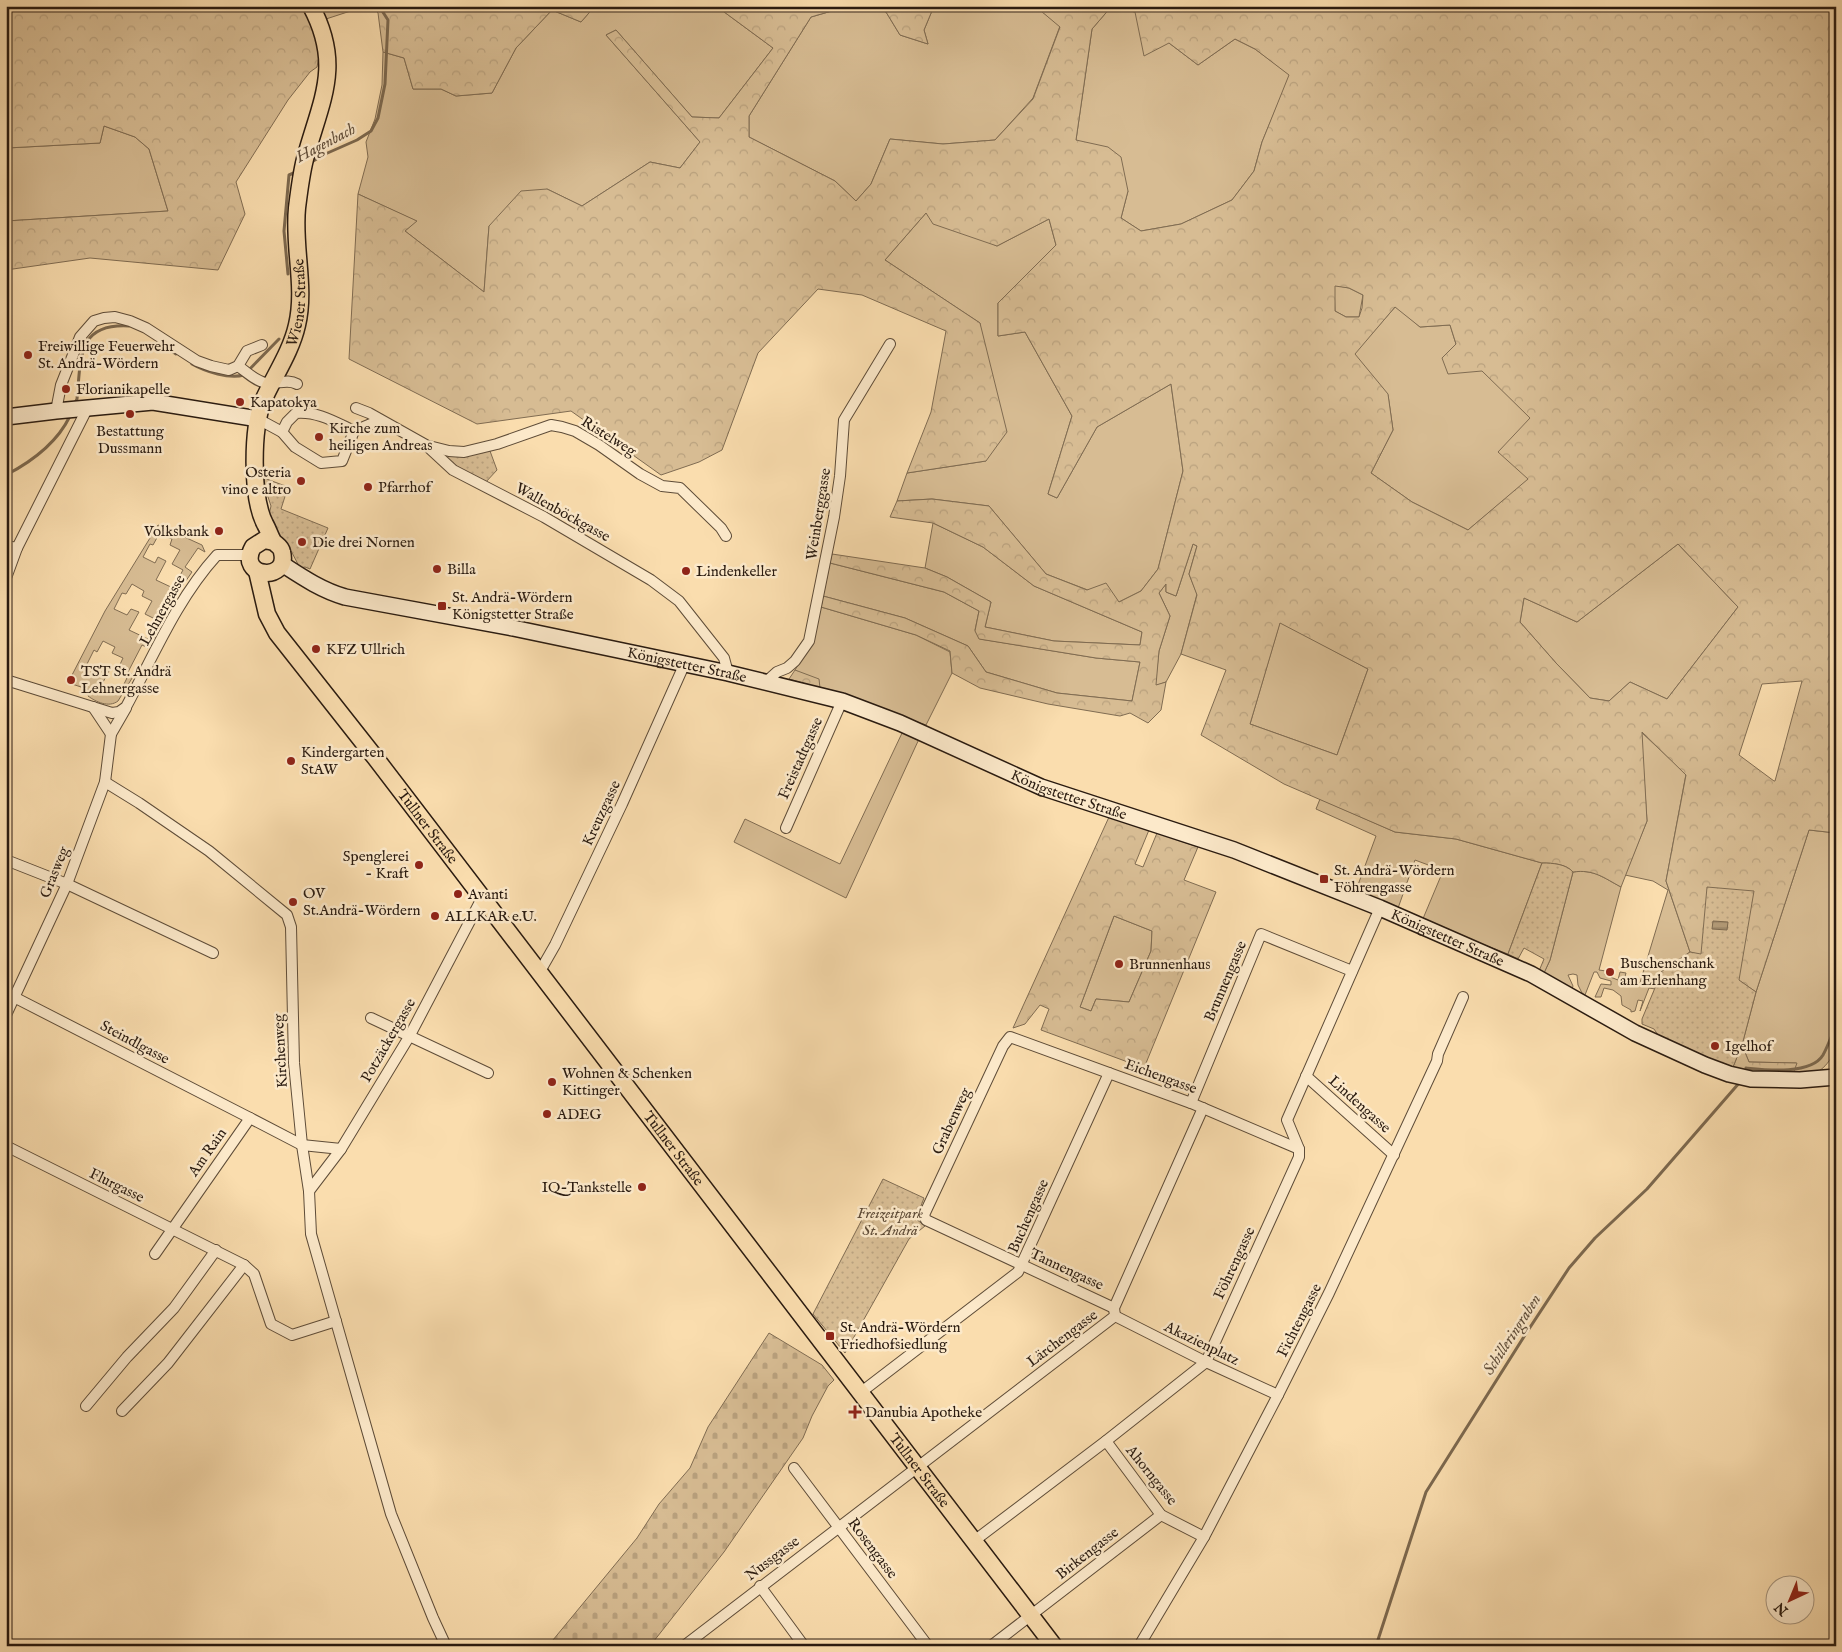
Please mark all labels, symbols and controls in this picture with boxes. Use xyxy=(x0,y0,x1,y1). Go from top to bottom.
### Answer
water label: Hagenbach xyxy=(292,120,359,168)
street label: Wiener Straße xyxy=(282,258,310,349)
place label: Freiwillige Feuerwehr St. Andrä-Wördern xyxy=(38,337,175,373)
marker: Freiwillige Feuerwehr St. Andrä-Wördern xyxy=(22,349,34,361)
place label: Florianikapelle xyxy=(76,380,170,399)
marker: Florianikapelle xyxy=(60,383,72,395)
place label: Kapatokya xyxy=(250,393,317,412)
marker: Kapatokya xyxy=(234,396,246,408)
marker: Bestattung Dussmann xyxy=(124,408,136,420)
street label: Ristelweg xyxy=(578,412,640,461)
place label: Kirche zum heiligen Andreas xyxy=(329,419,433,455)
place label: Bestattung Dussmann xyxy=(96,422,165,458)
marker: Kirche zum heiligen Andreas xyxy=(313,431,325,443)
place label: Osteria vino e altro xyxy=(221,463,292,499)
street label: Weinberggasse xyxy=(802,467,835,561)
marker: Osteria vino e altro xyxy=(295,475,307,487)
place label: Pfarrhof xyxy=(378,478,434,497)
street label: Wallenböckgasse xyxy=(512,479,614,546)
marker: Pfarrhof xyxy=(362,481,374,493)
place label: Volksbank xyxy=(143,522,210,541)
marker: Volksbank xyxy=(213,525,225,537)
place label: Die drei Nornen xyxy=(312,533,415,552)
marker: Die drei Nornen xyxy=(296,536,308,548)
place label: Billa xyxy=(447,560,476,579)
place label: Lindenkeller xyxy=(696,562,777,581)
marker: Billa xyxy=(431,563,443,575)
marker: Lindenkeller xyxy=(680,565,692,577)
street label: Lehnergasse xyxy=(135,571,190,649)
place label: St. Andrä-Wördern Königstetter Straße xyxy=(452,588,574,624)
marker: St. Andrä-Wördern Königstetter Straße xyxy=(436,600,448,612)
place label: KFZ Ullrich xyxy=(326,640,405,659)
marker: KFZ Ullrich xyxy=(310,643,322,655)
street label: Königstetter Straße xyxy=(625,643,749,687)
place label: TST St. Andrä Lehnergasse xyxy=(81,662,172,698)
marker: TST St. Andrä Lehnergasse xyxy=(65,674,77,686)
street label: Freistadtgasse xyxy=(774,714,827,802)
place label: Kindergarten StAW xyxy=(301,743,384,779)
marker: Kindergarten StAW xyxy=(285,755,297,767)
street label: Königstetter Straße xyxy=(1008,766,1129,824)
street label: Kreuzgasse xyxy=(578,777,625,849)
street label: Tullner Straße xyxy=(393,786,462,868)
street label: Grasweg xyxy=(36,843,74,901)
place label: Spenglerei - Kraft xyxy=(343,847,409,883)
marker: Spenglerei - Kraft xyxy=(413,859,425,871)
place label: St. Andrä-Wördern Föhrengasse xyxy=(1334,861,1454,897)
marker: St. Andrä-Wördern Föhrengasse xyxy=(1318,873,1330,885)
place label: OV St.Andrä-Wördern xyxy=(303,884,420,920)
place label: Avanti xyxy=(467,885,508,904)
marker: Avanti xyxy=(452,888,464,900)
marker: OV St.Andrä-Wördern xyxy=(287,896,299,908)
street label: Königstetter Straße xyxy=(1388,905,1507,971)
place label: ALLKAR e.U. xyxy=(444,907,537,926)
marker: ALLKAR e.U. xyxy=(429,910,441,922)
street label: Brunnengasse xyxy=(1200,938,1251,1025)
place label: Buschenschank am Erlenhang xyxy=(1620,954,1715,990)
place label: Brunnenhaus xyxy=(1129,955,1211,974)
marker: Brunnenhaus xyxy=(1113,958,1125,970)
marker: Buschenschank am Erlenhang xyxy=(1604,966,1616,978)
street label: Potzäckergasse xyxy=(357,995,420,1086)
street label: Kirchenweg xyxy=(269,1013,292,1089)
street label: Steindlgasse xyxy=(97,1016,173,1069)
place label: Igelhof xyxy=(1725,1037,1775,1056)
marker: Igelhof xyxy=(1709,1040,1721,1052)
street label: Eichengasse xyxy=(1122,1055,1200,1098)
place label: Wohnen & Schenken Kittinger xyxy=(562,1064,692,1100)
street label: Lindengasse xyxy=(1324,1071,1395,1137)
marker: Wohnen & Schenken Kittinger xyxy=(546,1076,558,1088)
street label: Grabenweg xyxy=(928,1084,976,1158)
place label: ADEG xyxy=(556,1105,601,1124)
marker: ADEG xyxy=(541,1108,553,1120)
street label: Tullner Straße xyxy=(639,1108,708,1190)
street label: Am Rain xyxy=(183,1124,231,1181)
street label: Flurgasse xyxy=(86,1164,148,1207)
street label: Buchengasse xyxy=(1004,1176,1053,1256)
place label: IQ-Tankstelle xyxy=(542,1178,632,1197)
marker: IQ-Tankstelle xyxy=(636,1181,648,1193)
park label: Freizeitpark St. Andrä xyxy=(857,1204,923,1240)
street label: Föhrengasse xyxy=(1209,1224,1260,1302)
street label: Tannengasse xyxy=(1027,1244,1107,1295)
street label: Fichtengasse xyxy=(1273,1280,1326,1360)
water label: Schilleringraben xyxy=(1479,1291,1546,1379)
street label: Lärchengasse xyxy=(1023,1305,1102,1371)
street label: Akazienplatz xyxy=(1160,1317,1242,1370)
place label: St. Andrä-Wördern Friedhofsiedlung xyxy=(840,1318,960,1354)
marker: St. Andrä-Wördern Friedhofsiedlung xyxy=(824,1330,836,1342)
place label: Danubia Apotheke xyxy=(865,1403,982,1422)
marker: Danubia Apotheke xyxy=(849,1406,861,1418)
street label: Tullner Straße xyxy=(885,1429,954,1512)
street label: Ahorngasse xyxy=(1121,1441,1182,1509)
street label: Rosengasse xyxy=(843,1514,902,1583)
street label: Birkengasse xyxy=(1052,1523,1122,1584)
street label: Nussgasse xyxy=(741,1532,803,1585)
north arrow xyxy=(1764,1574,1814,1624)
text: N xyxy=(1771,1598,1793,1620)

